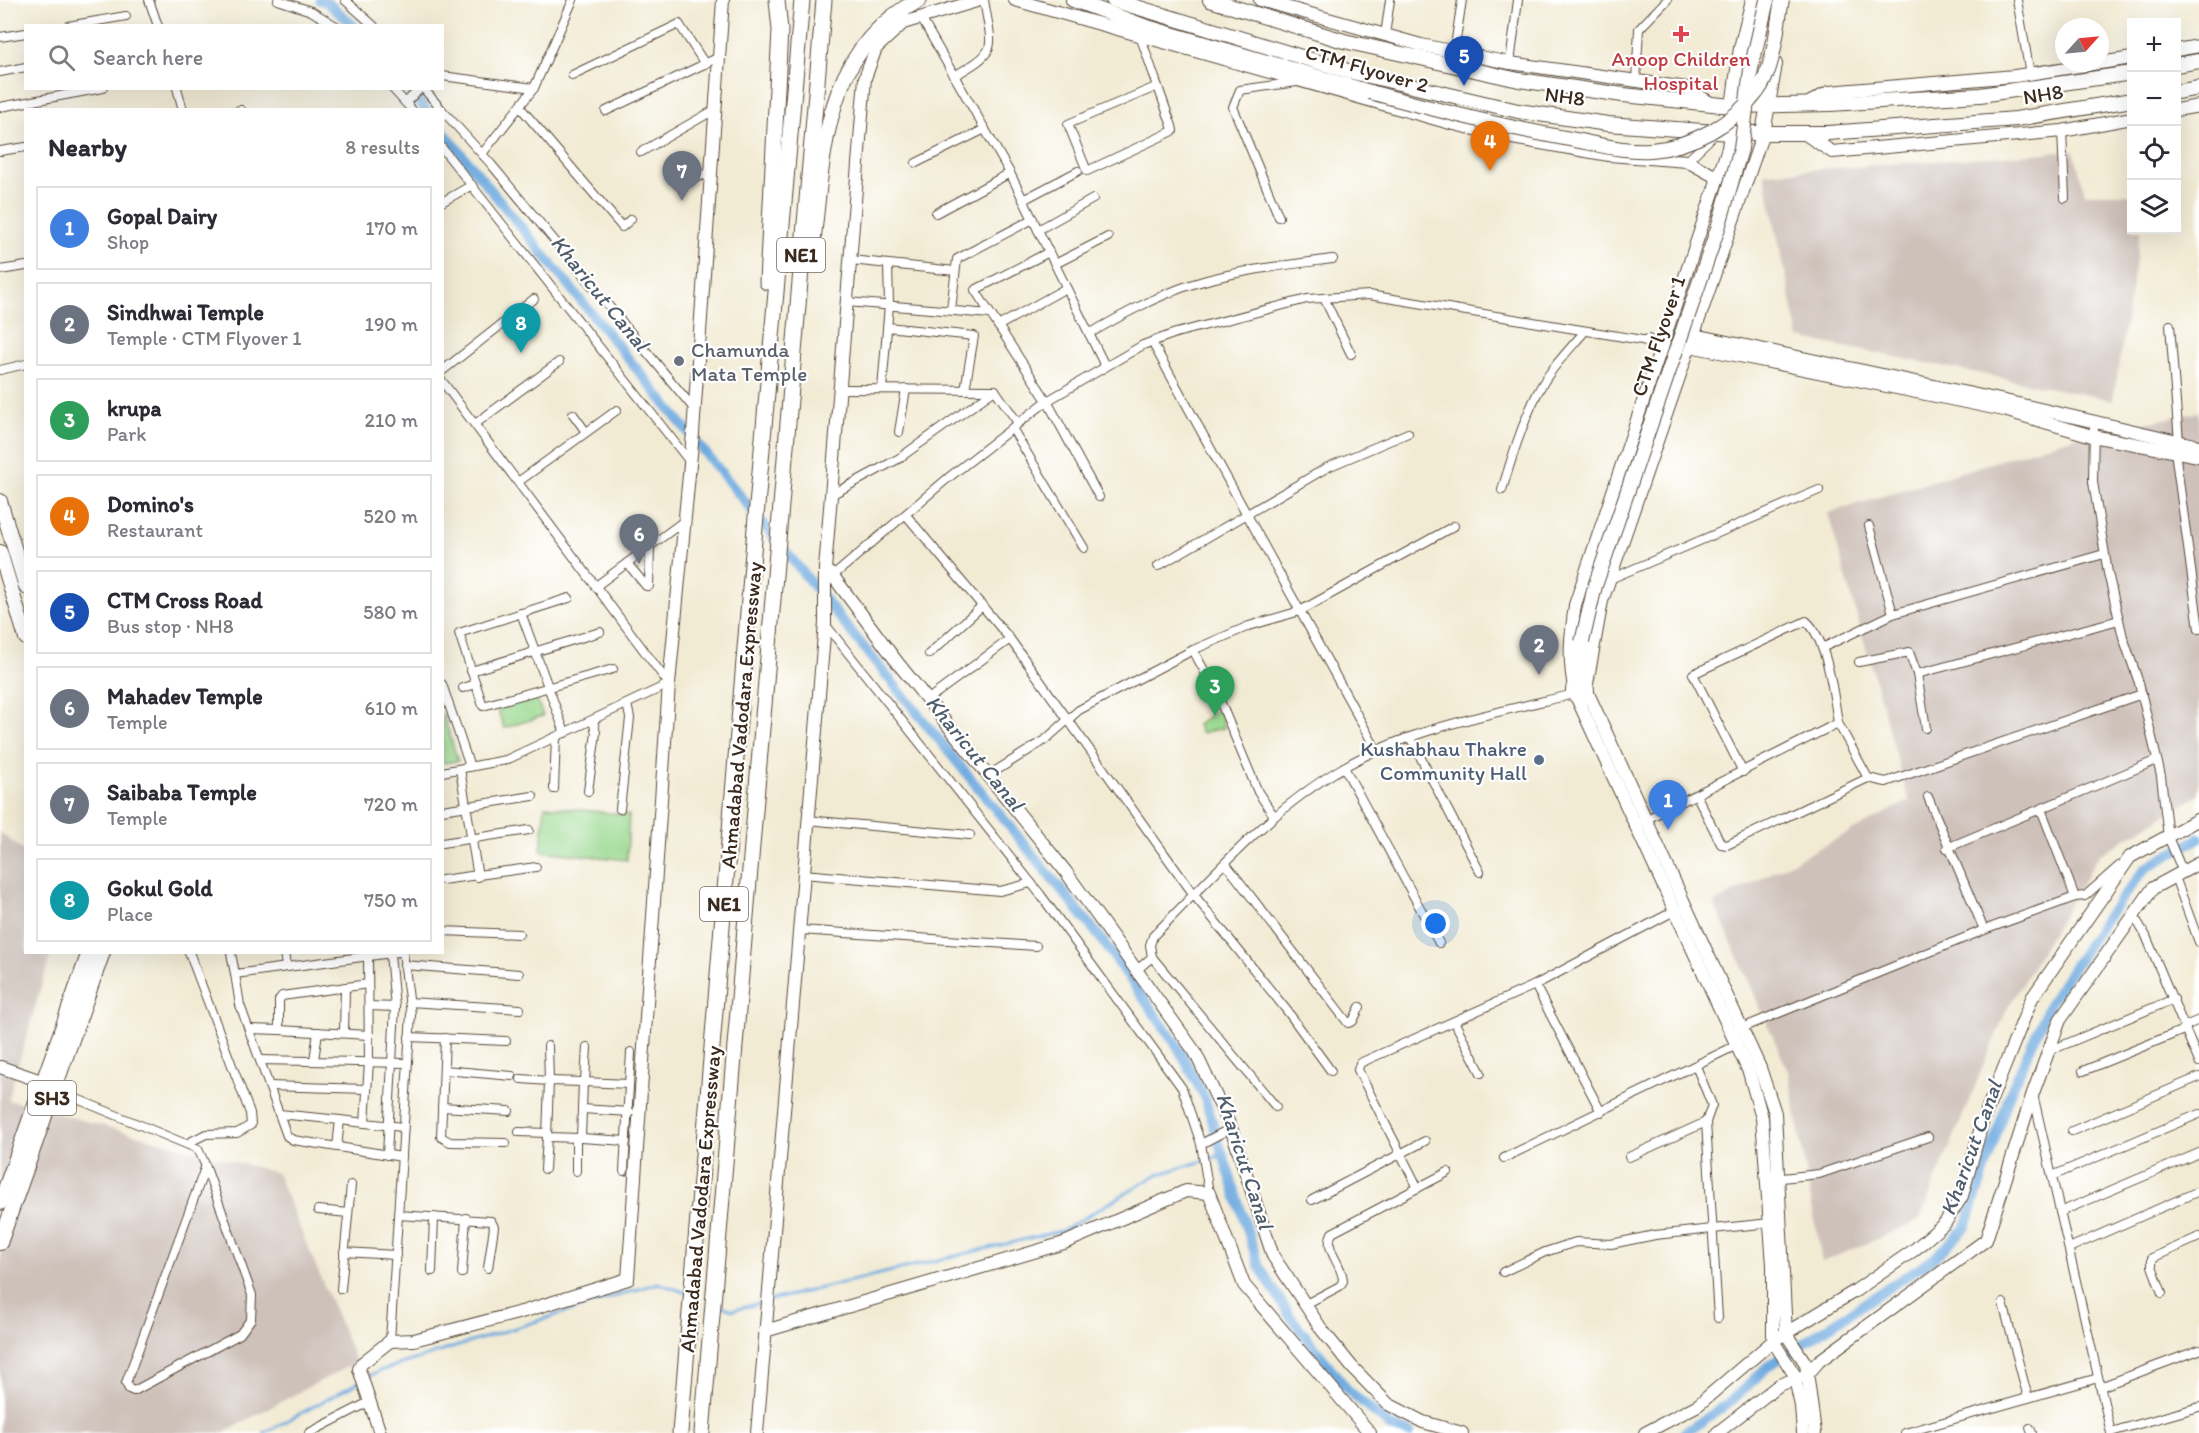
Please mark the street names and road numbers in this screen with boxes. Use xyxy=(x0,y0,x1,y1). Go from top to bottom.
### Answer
street label: CTM Flyover 2 xyxy=(1302,38,1432,98)
street label: NH8 xyxy=(2021,79,2065,109)
street label: NH8 xyxy=(1543,81,1587,111)
road number: NE1 xyxy=(777,238,825,272)
street label: CTM Flyover 1 xyxy=(1626,272,1690,400)
street label: Ahmadabad Vadodara Expressway xyxy=(715,561,767,869)
road number: NE1 xyxy=(700,887,748,921)
street label: Ahmadabad Vadodara Expressway xyxy=(674,1045,726,1353)
road number: SH3 xyxy=(28,1081,76,1115)

